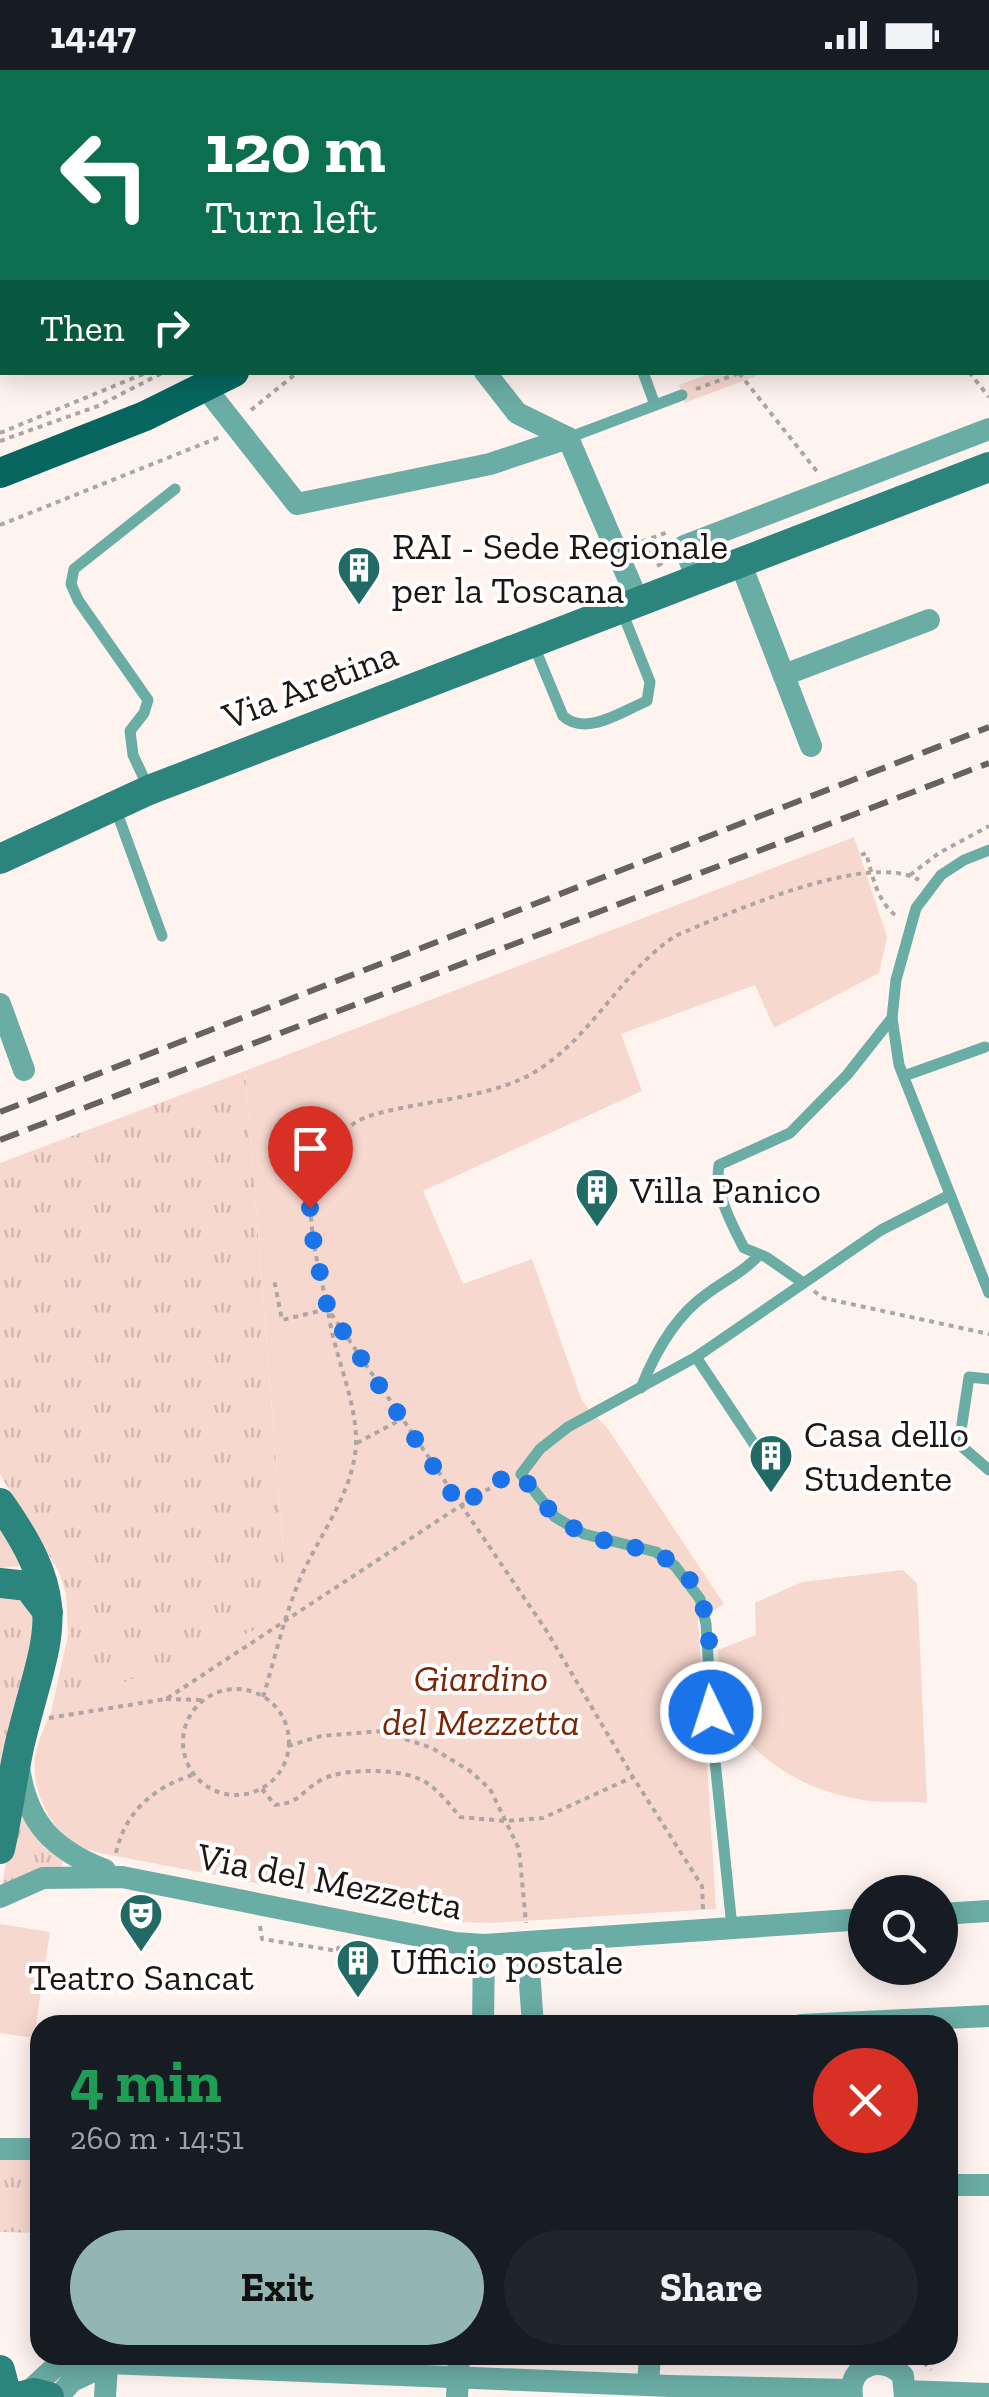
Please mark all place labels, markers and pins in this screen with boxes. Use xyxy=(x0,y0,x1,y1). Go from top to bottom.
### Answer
place label: RAI - Sede Regionale per la Toscana xyxy=(392,523,728,613)
building icon: RAI - Sede Regionale per la Toscana xyxy=(336,545,382,606)
pin xyxy=(268,1106,353,1209)
building icon: Villa Panico xyxy=(574,1167,620,1228)
place label: Villa Panico xyxy=(629,1167,821,1213)
place label: Casa dello Studente xyxy=(804,1411,969,1501)
building icon: Casa dello Studente xyxy=(748,1433,794,1494)
theatre icon: Teatro Sancat xyxy=(118,1892,164,1953)
building icon: Ufficio postale xyxy=(335,1938,381,1999)
place label: Ufficio postale xyxy=(390,1938,623,1984)
place label: Teatro Sancat xyxy=(28,1954,254,2000)

